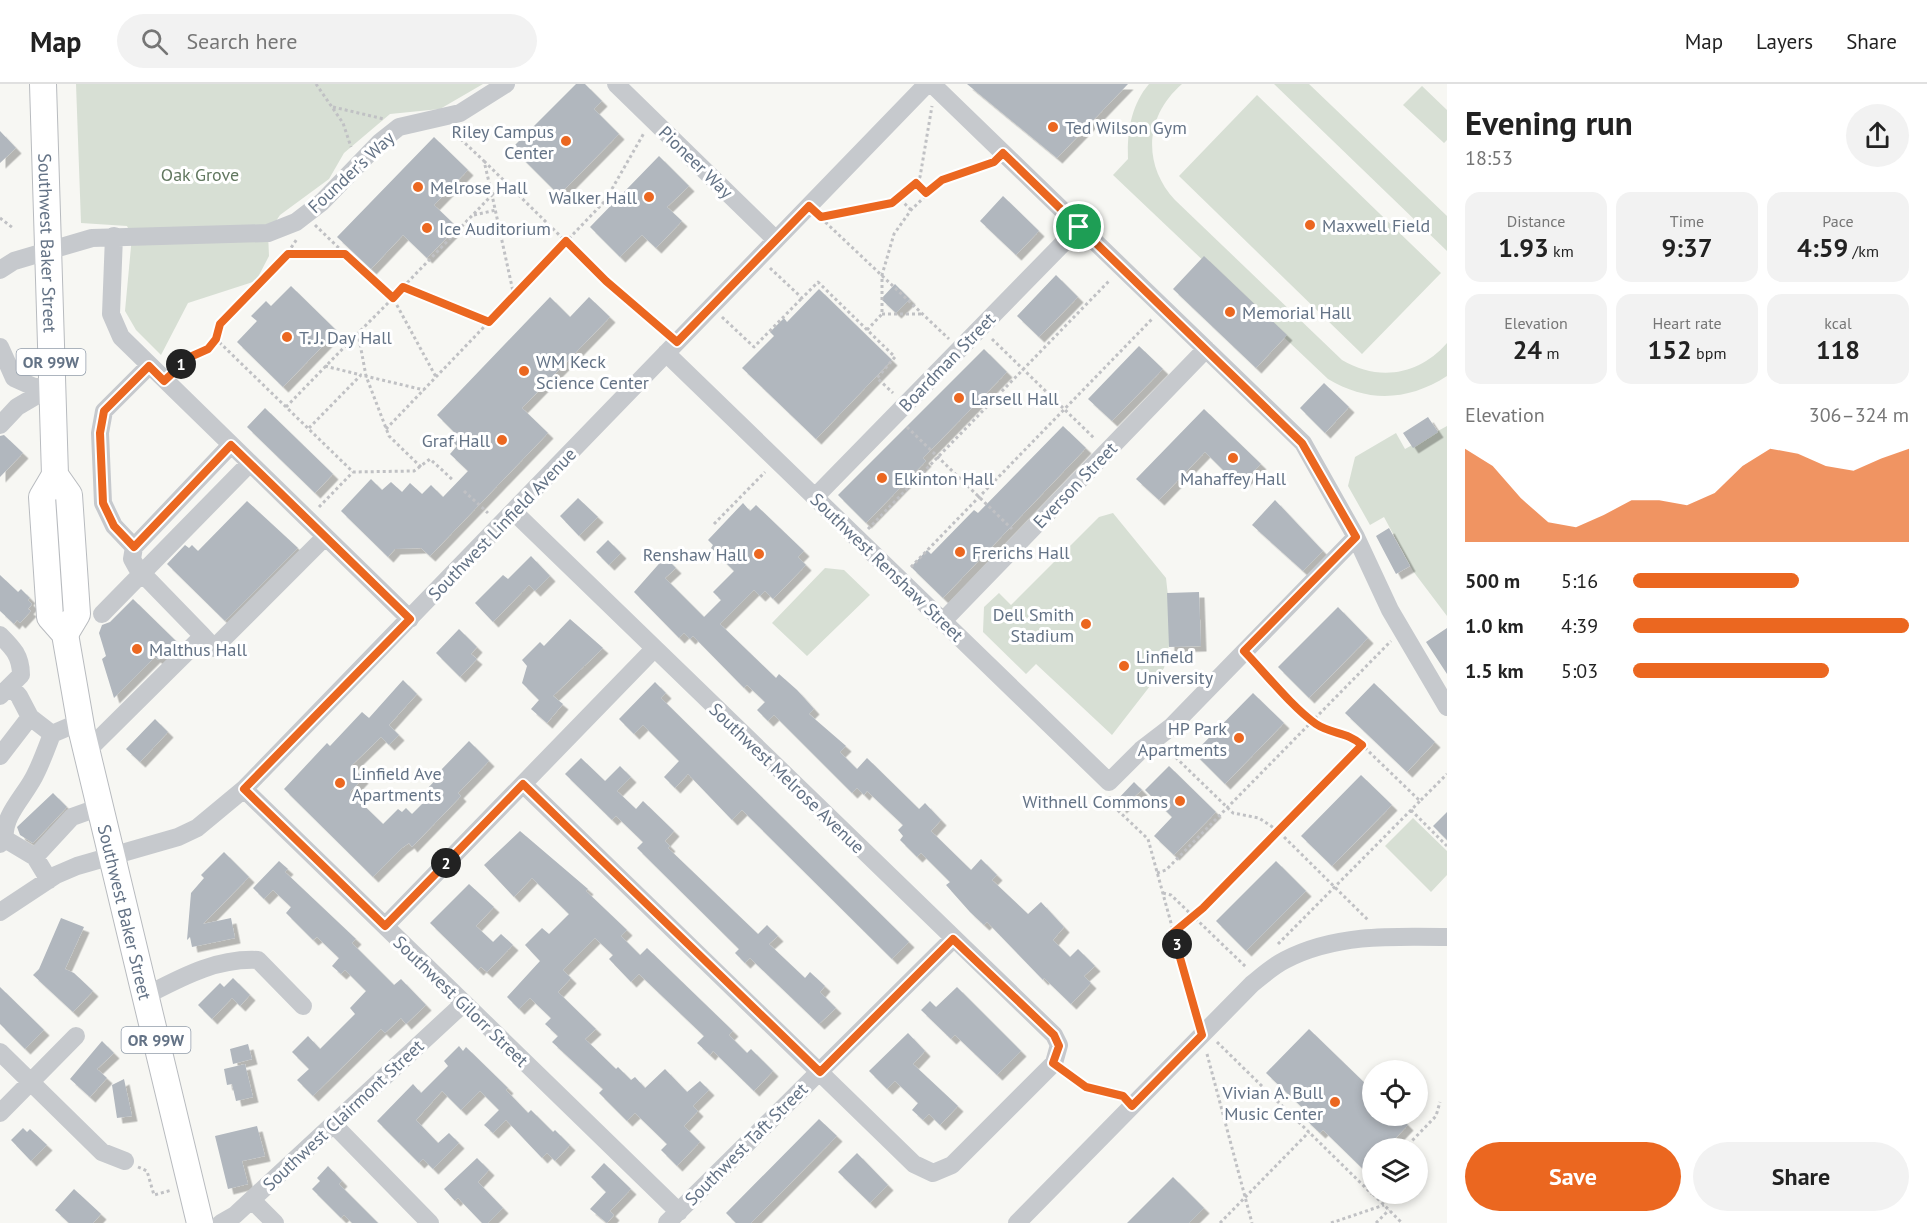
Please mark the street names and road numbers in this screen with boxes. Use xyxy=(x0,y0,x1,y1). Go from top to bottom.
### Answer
street label: Pioneer Way xyxy=(654,121,738,204)
street label: Founder's Way xyxy=(303,126,399,218)
street label: Southwest Baker Street xyxy=(34,153,62,333)
street label: Boardman Street xyxy=(894,308,1000,416)
road number: OR 99W xyxy=(16,349,86,375)
street label: Everson Street xyxy=(1028,437,1122,533)
street label: Southwest Linfield Avenue xyxy=(423,443,581,605)
street label: Southwest Renshaw Street xyxy=(806,488,968,646)
street label: Southwest Melrose Avenue xyxy=(705,698,869,858)
street label: Southwest Baker Street xyxy=(93,822,157,1002)
street label: Southwest Gilorr Street xyxy=(389,930,533,1072)
road number: OR 99W xyxy=(122,1027,190,1053)
street label: Southwest Clairmont Street xyxy=(258,1034,428,1196)
street label: Southwest Taft Street xyxy=(680,1078,812,1210)

